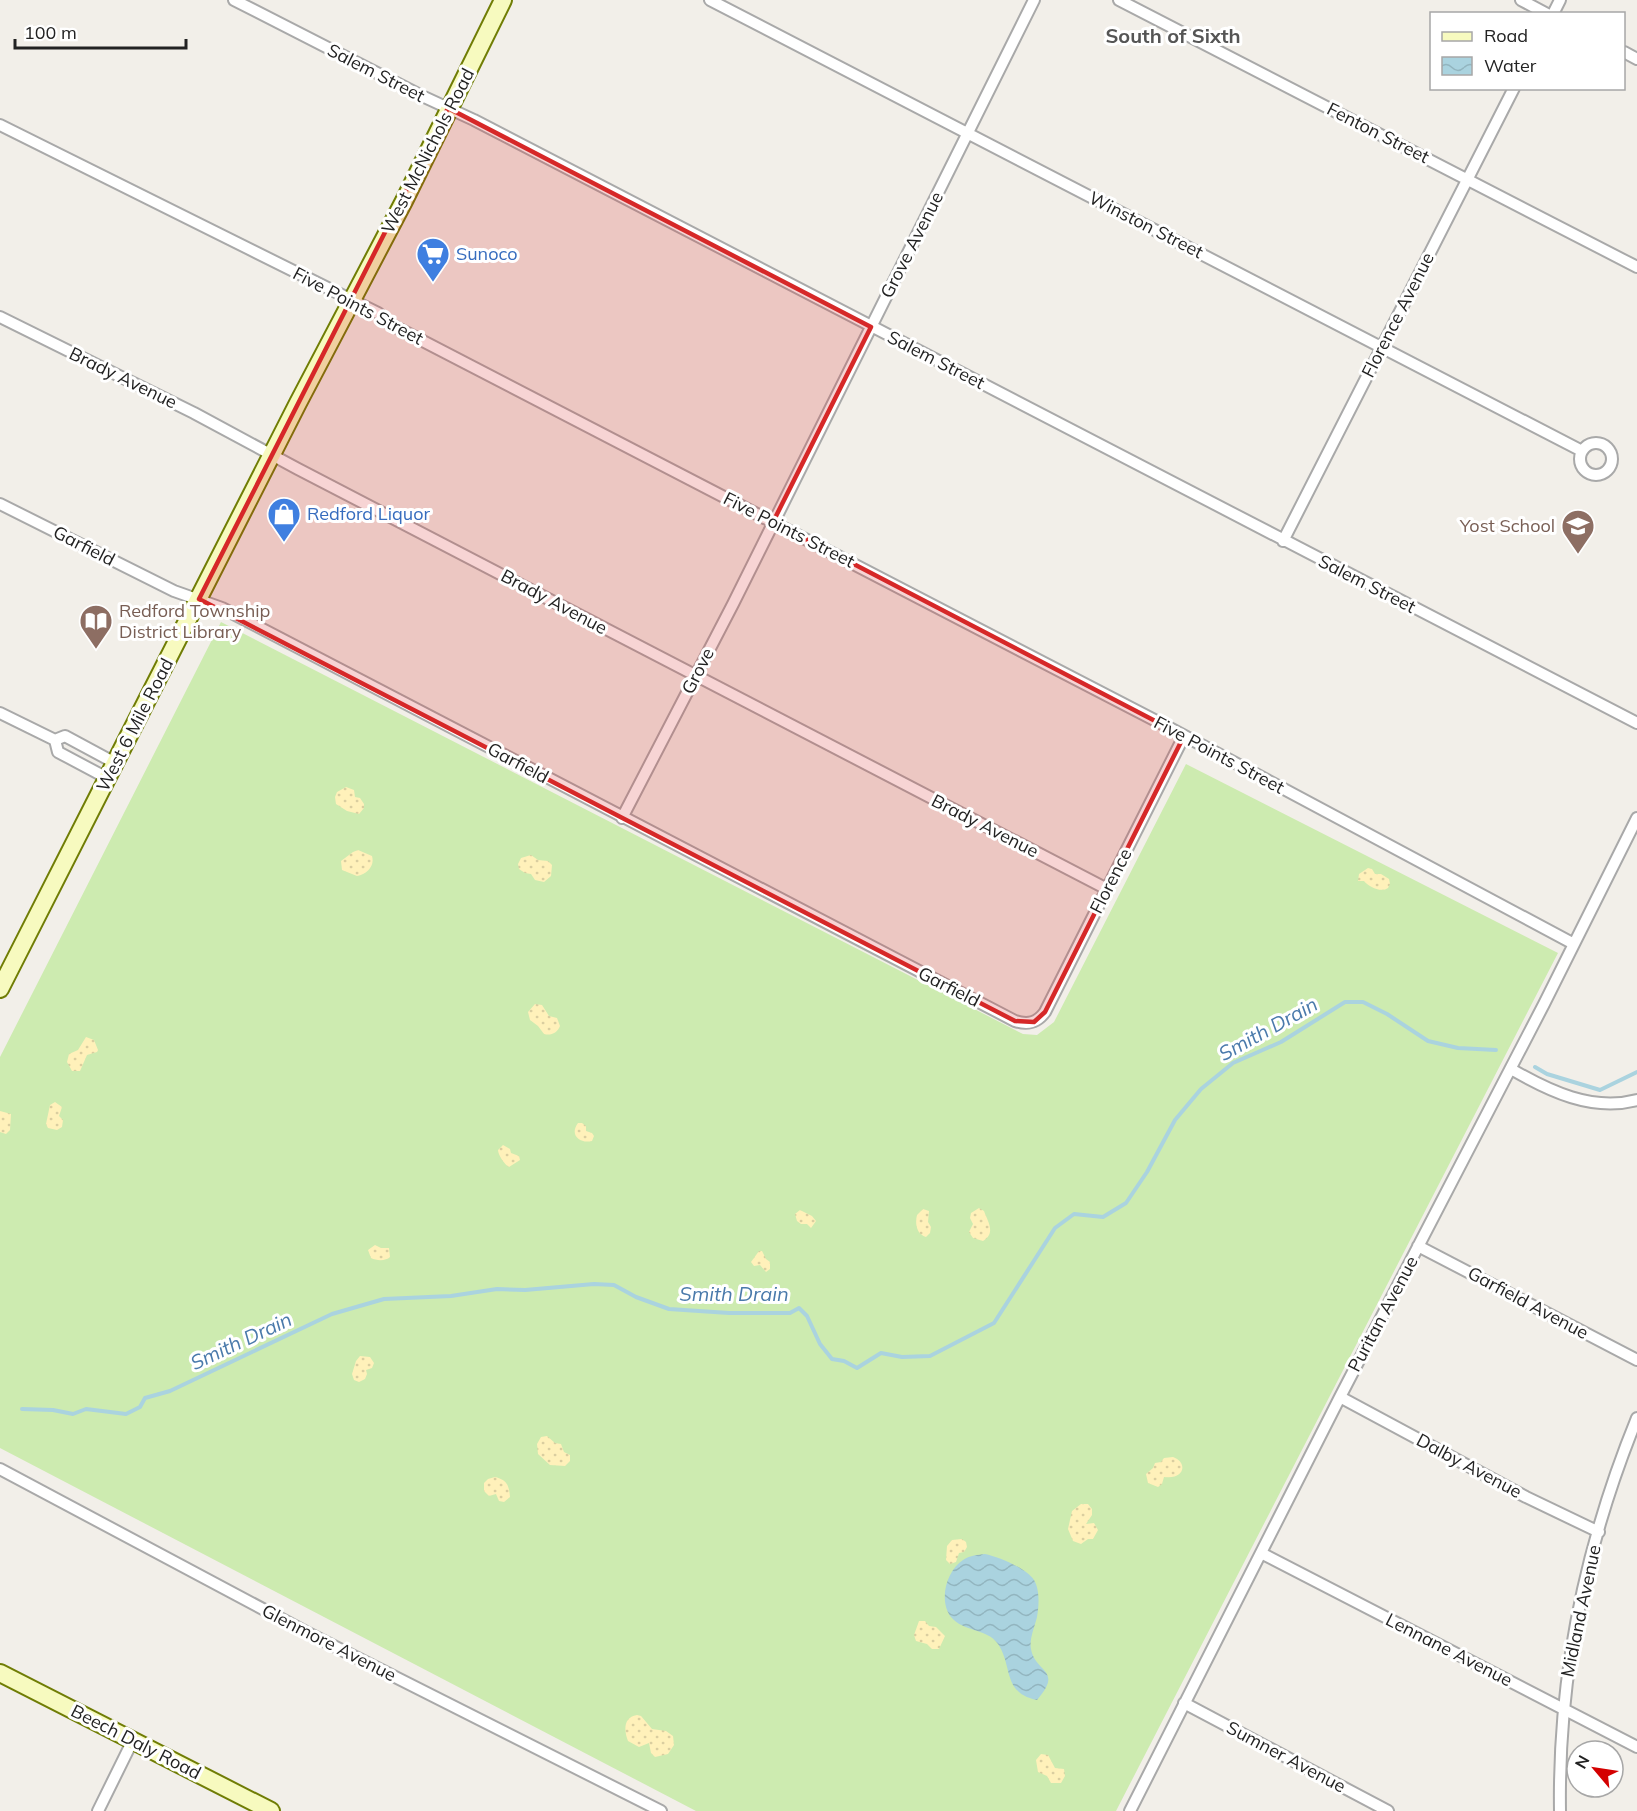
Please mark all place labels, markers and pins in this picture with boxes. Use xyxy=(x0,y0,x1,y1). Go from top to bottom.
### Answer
supermarket icon: Sunoco xyxy=(415,236,451,283)
place label: Sunoco xyxy=(456,242,517,265)
shop icon: Redford Liquor xyxy=(266,496,302,543)
place label: Redford Liquor xyxy=(307,502,430,525)
school or university icon: Yost School xyxy=(1560,508,1596,555)
place label: Yost School xyxy=(1459,514,1555,537)
place label: Redford Township District Library xyxy=(119,599,270,643)
library icon: Redford Township District Library xyxy=(78,603,114,650)

